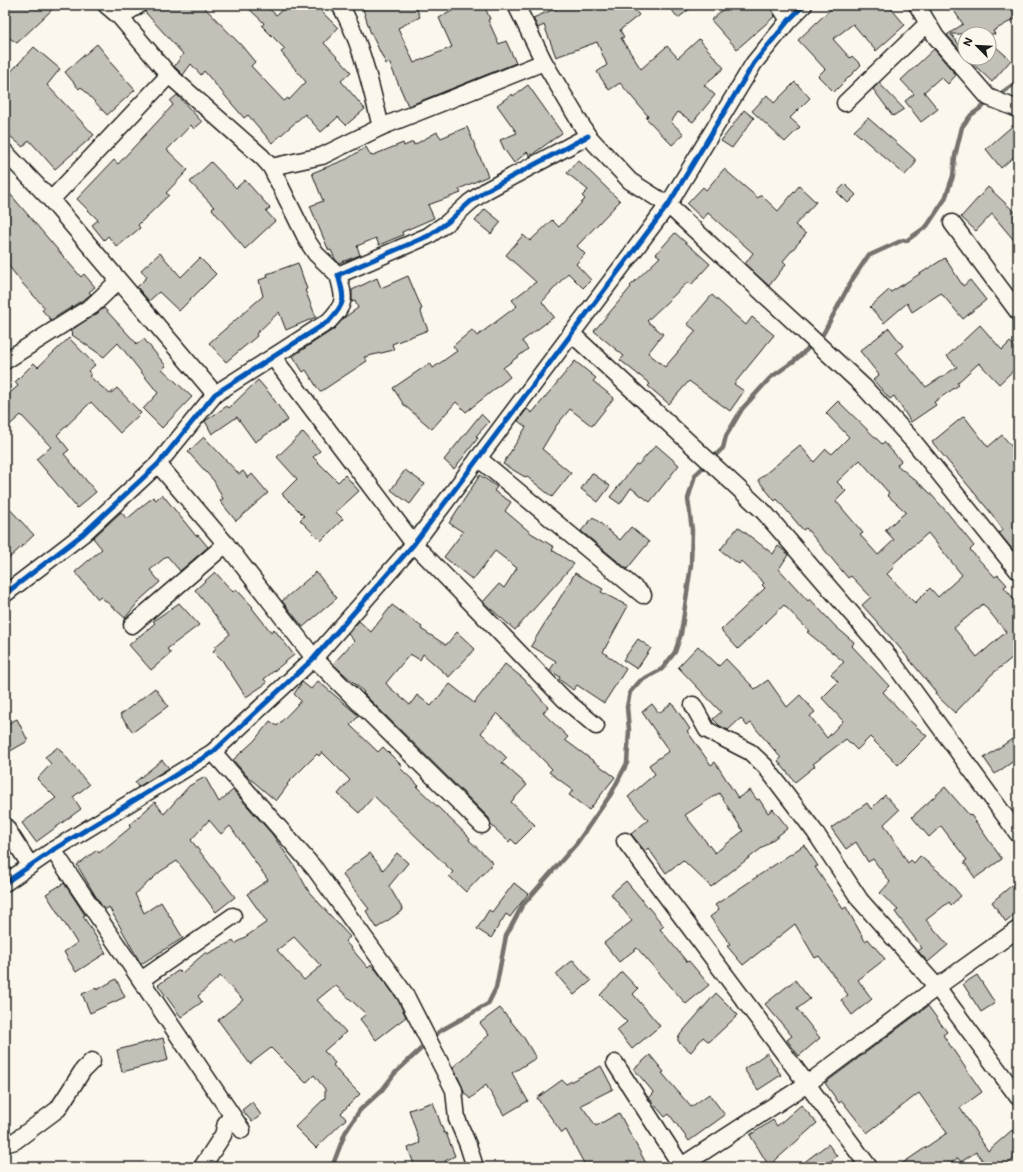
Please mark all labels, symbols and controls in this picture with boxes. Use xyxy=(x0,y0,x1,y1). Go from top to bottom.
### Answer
north arrow xyxy=(957,26,997,66)
text: N xyxy=(959,35,976,49)

